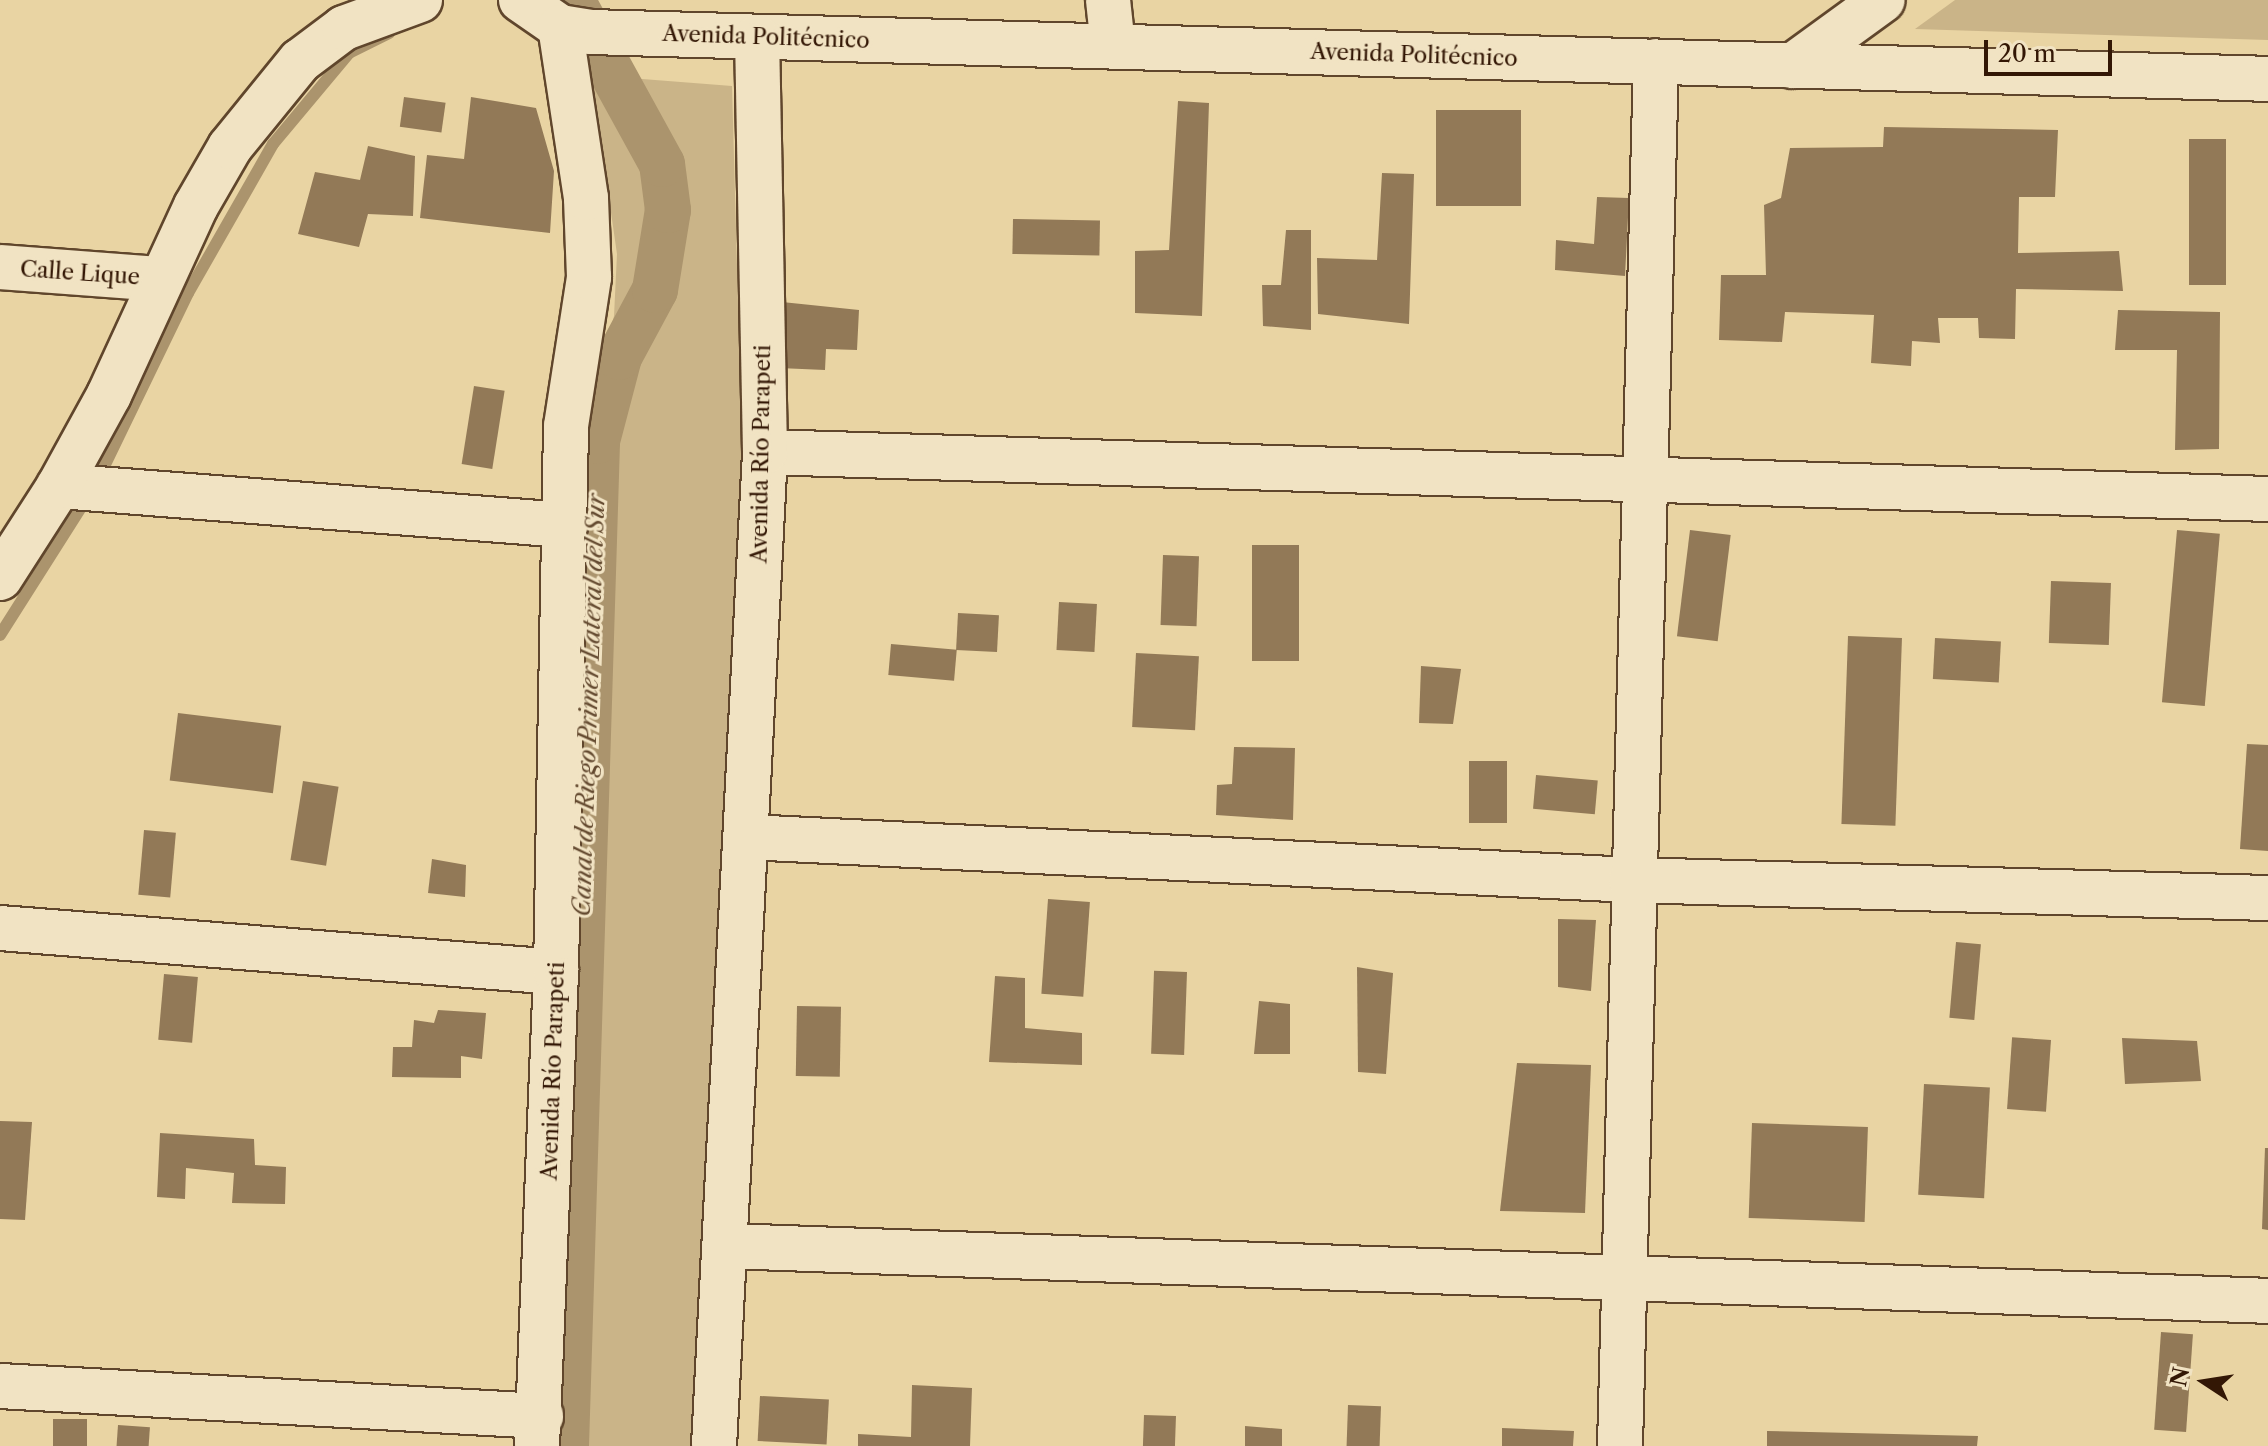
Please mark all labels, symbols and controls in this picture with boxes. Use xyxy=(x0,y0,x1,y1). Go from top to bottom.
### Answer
street label: Avenida Politécnico xyxy=(662,20,870,54)
scale bar xyxy=(1988,24,2116,74)
street label: Avenida Politécnico xyxy=(1310,38,1518,72)
text: 20 m xyxy=(1998,39,2056,68)
street label: Calle Lique xyxy=(19,256,141,290)
street label: Avenida Río Parapeti xyxy=(746,344,776,564)
water label: Canal de Riego Primer Lateral del Sur xyxy=(567,493,611,917)
street label: Avenida Río Parapeti xyxy=(536,961,570,1181)
north arrow xyxy=(2164,1342,2244,1422)
text: N xyxy=(2165,1365,2195,1389)

